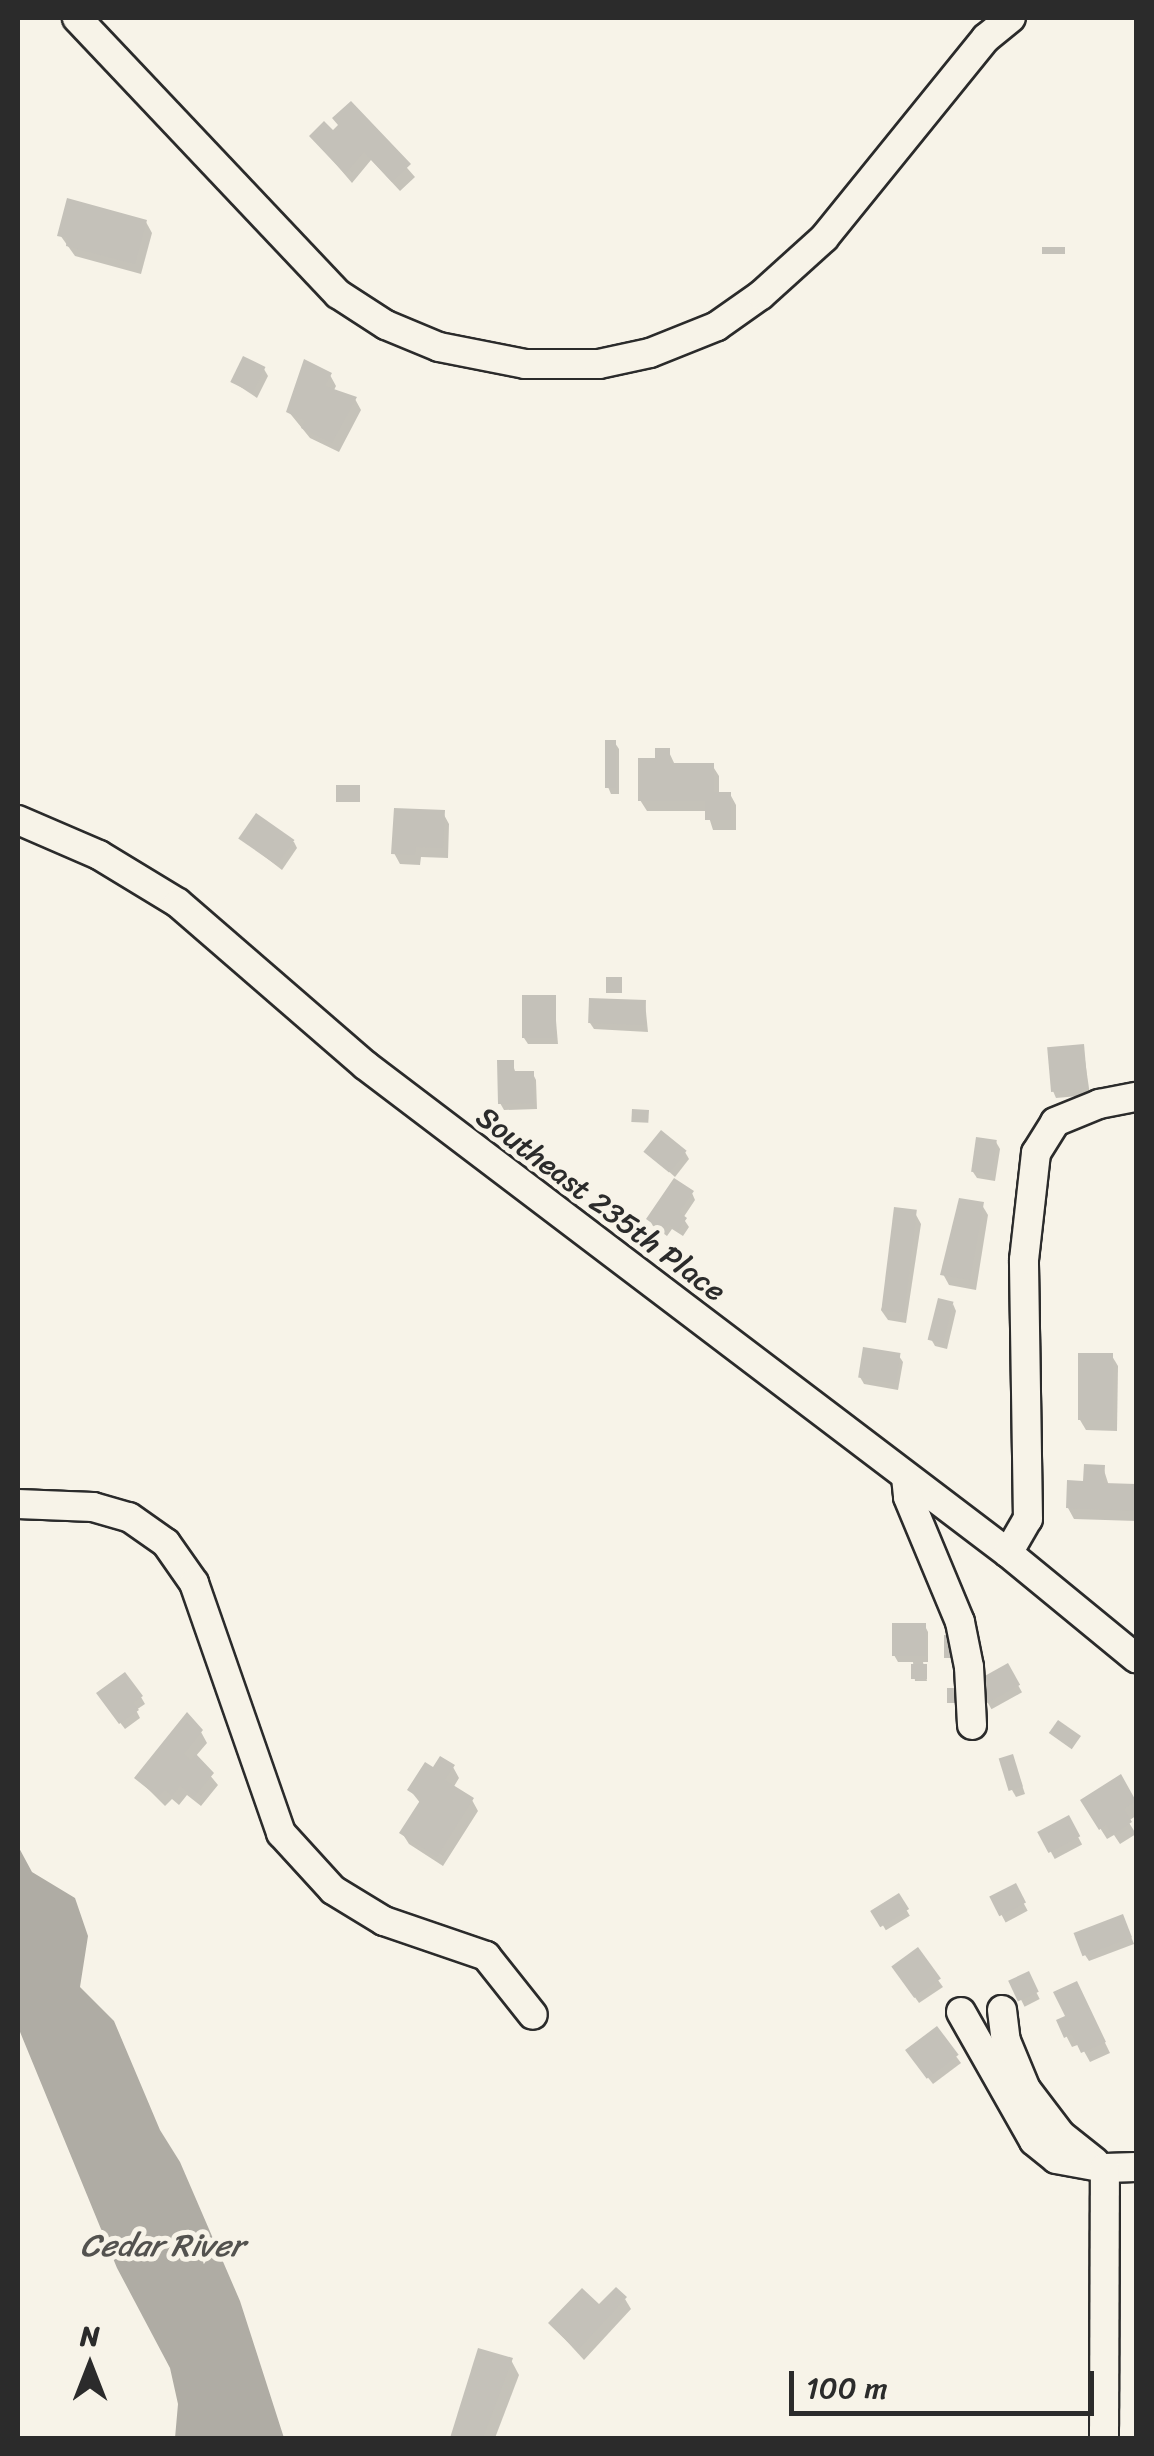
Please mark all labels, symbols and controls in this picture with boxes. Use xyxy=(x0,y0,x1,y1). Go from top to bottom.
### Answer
street label: Southeast 235th Place xyxy=(469,1099,733,1309)
water label: Cedar River xyxy=(80,2227,244,2265)
text: N xyxy=(80,2311,100,2360)
north arrow xyxy=(40,2316,140,2416)
scale bar xyxy=(794,2351,1099,2413)
text: 100 m xyxy=(806,2361,888,2415)

